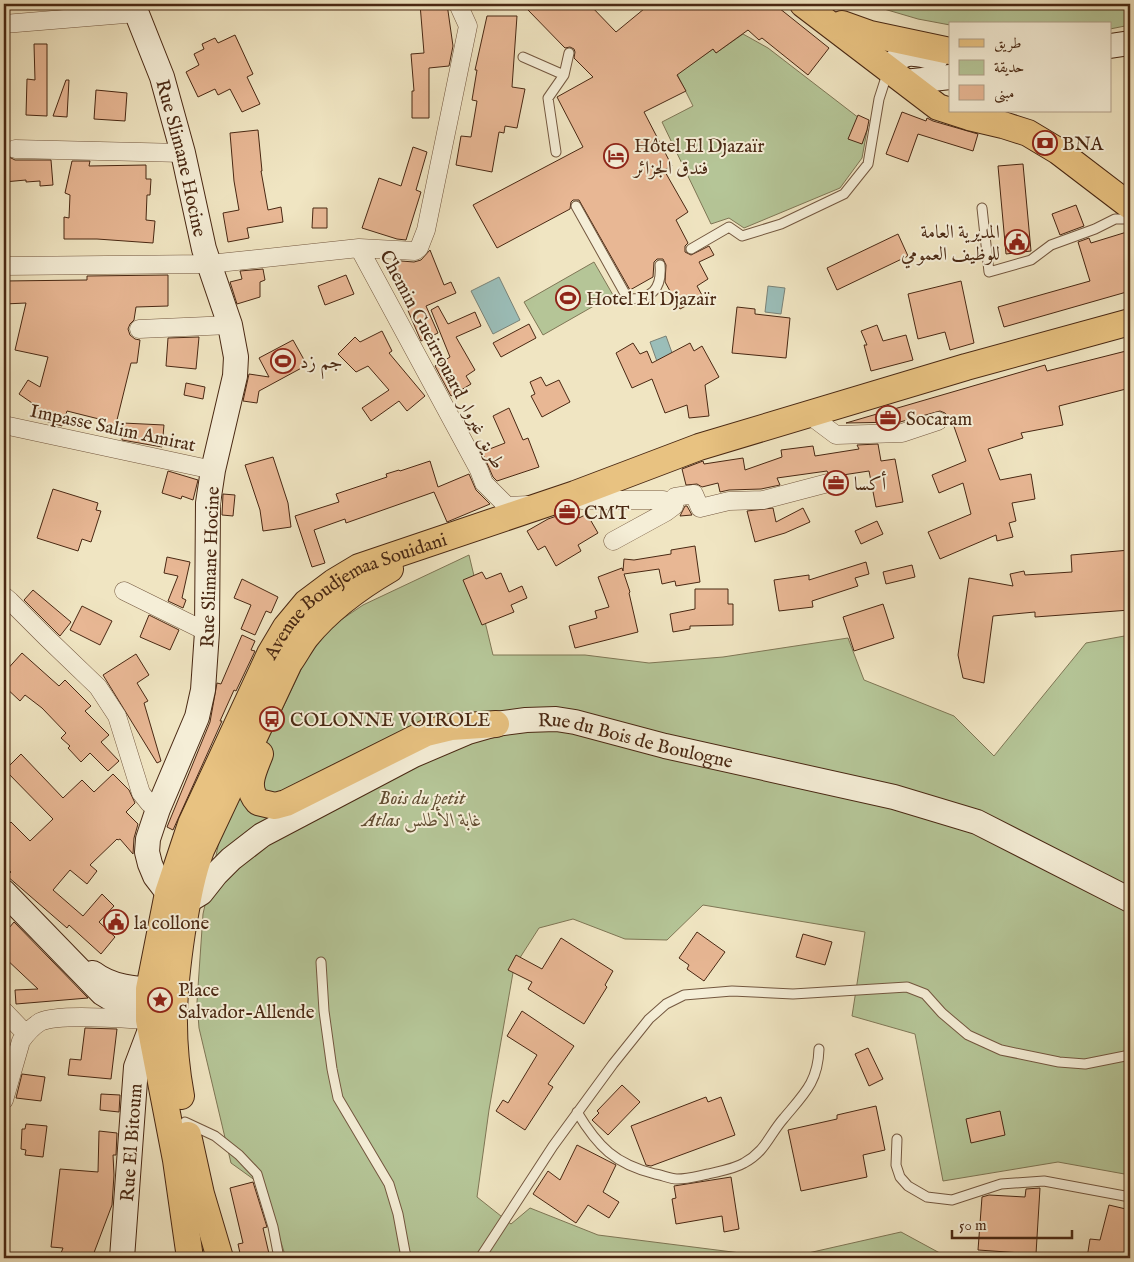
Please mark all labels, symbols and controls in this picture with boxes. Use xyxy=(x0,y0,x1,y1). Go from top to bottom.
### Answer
legend xyxy=(949,22,1112,112)
text: طريق xyxy=(994,34,1021,53)
text: حديقة xyxy=(994,58,1024,77)
street label: Rue Slimane Hocine xyxy=(149,77,211,240)
text: مبنى xyxy=(994,84,1014,104)
bank icon: BNA xyxy=(1032,130,1058,156)
place label: BNA xyxy=(1062,133,1104,157)
place label: Hôtel El Djazaïr فندق الجزائر xyxy=(632,135,764,181)
hotel icon: Hôtel El Djazaïr فندق الجزائر xyxy=(603,143,629,169)
place label: المديرية العامة للوظيف العمومي xyxy=(901,221,1000,269)
public building icon: المديرية العامة للوظيف العمومي xyxy=(1004,229,1030,255)
street label: Chemin Gueirrouard طريق غيروار xyxy=(373,246,509,474)
sports icon: Hotel El Djazaïr xyxy=(555,285,581,311)
place label: Hotel El Djazaïr xyxy=(586,288,716,312)
sports icon: جم زد xyxy=(270,348,296,374)
place label: جم زد xyxy=(300,351,343,380)
street label: Impasse Salim Amirat xyxy=(27,400,198,458)
office icon: Socaram xyxy=(875,405,901,431)
place label: Socaram xyxy=(906,408,973,432)
office icon: أكسا xyxy=(823,470,849,496)
place label: أكسا xyxy=(854,471,887,497)
street label: Rue Slimane Hocine xyxy=(196,486,226,648)
office icon: CMT xyxy=(554,499,580,525)
place label: CMT xyxy=(584,502,629,526)
street label: Avenue Boudjemaa Souidani xyxy=(259,528,450,665)
bus stop icon: COLONNE VOIROLE xyxy=(259,706,285,732)
place label: COLONNE VOIROLE xyxy=(290,709,490,733)
street label: Rue du Bois de Boulogne xyxy=(537,709,735,775)
park label: Bois du petit Atlas غابة الأطلس xyxy=(360,787,482,833)
public building icon: la collone xyxy=(103,909,129,935)
place label: la collone xyxy=(134,912,209,936)
place label: Place Salvador-Allende xyxy=(178,979,315,1025)
place icon: Place Salvador-Allende xyxy=(147,987,173,1013)
street label: Rue El Bitoum xyxy=(116,1082,149,1202)
scale bar xyxy=(952,1207,1072,1239)
text: 50 m xyxy=(959,1216,987,1235)

